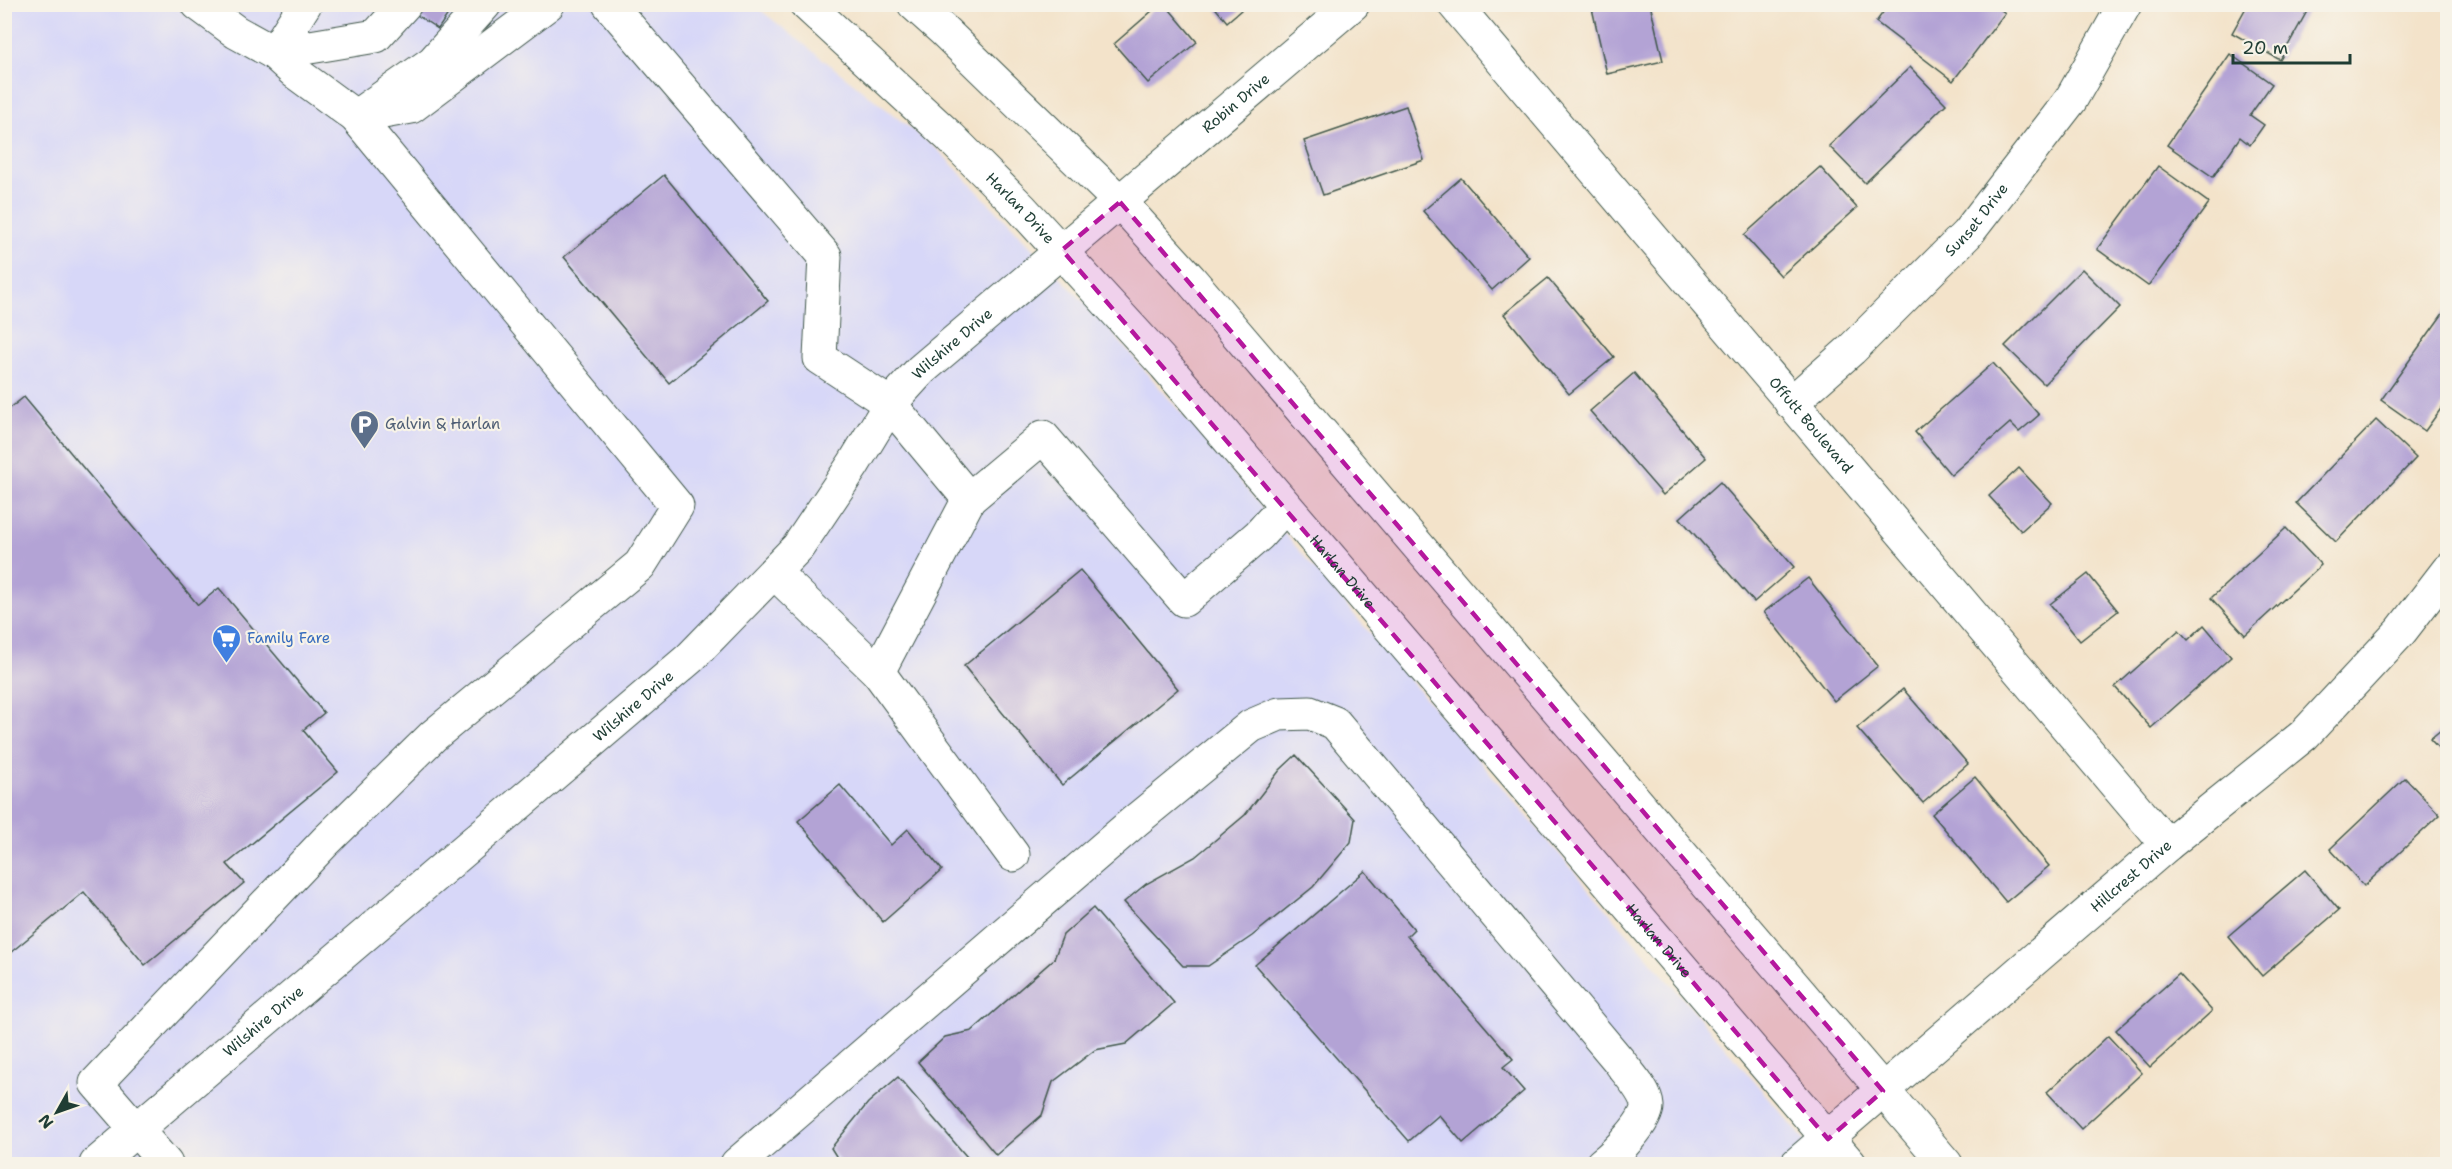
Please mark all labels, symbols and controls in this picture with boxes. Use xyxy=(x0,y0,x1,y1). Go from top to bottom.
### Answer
scale bar xyxy=(2233,27,2350,65)
text: 20 m xyxy=(2242,36,2288,60)
street label: Robin Drive xyxy=(1198,69,1274,138)
street label: Harlan Drive xyxy=(981,168,1059,248)
street label: Sunset Drive xyxy=(1940,179,2013,261)
street label: Wilshire Drive xyxy=(907,304,997,384)
street label: Offutt Boulevard xyxy=(1764,373,1858,478)
parking icon: Galvin & Harlan xyxy=(348,408,380,450)
place label: Galvin & Harlan xyxy=(385,414,500,434)
street label: Harlan Drive xyxy=(1305,531,1380,613)
supermarket icon: Family Fare xyxy=(210,622,242,664)
place label: Family Fare xyxy=(247,628,330,648)
street label: Wilshire Drive xyxy=(589,666,678,746)
street label: Hillcrest Drive xyxy=(2086,835,2176,917)
street label: Harlan Drive xyxy=(1621,900,1696,982)
street label: Wilshire Drive xyxy=(219,981,308,1061)
north arrow xyxy=(27,1082,87,1142)
text: N xyxy=(34,1110,58,1133)

